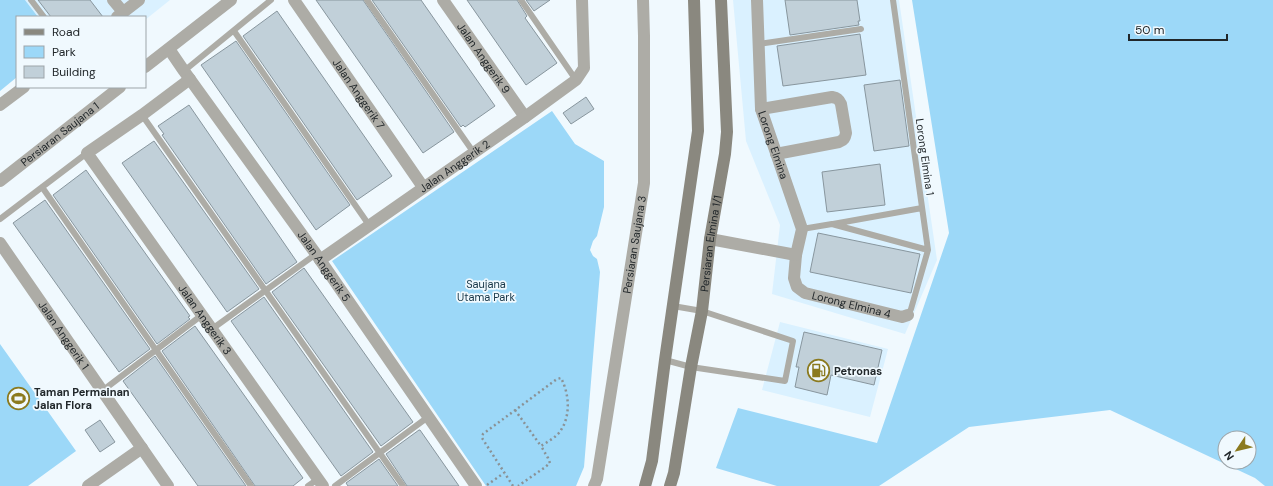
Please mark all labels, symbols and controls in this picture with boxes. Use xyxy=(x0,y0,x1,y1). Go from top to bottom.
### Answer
legend xyxy=(16,16,146,88)
scale bar xyxy=(1129,16,1227,42)
street label: Jalan Anggerik 9 xyxy=(454,20,513,96)
text: 50 m xyxy=(1135,22,1164,38)
text: Road xyxy=(52,24,80,40)
text: Park xyxy=(52,44,76,60)
street label: Jalan Anggerik 7 xyxy=(330,56,388,132)
text: Building xyxy=(52,64,96,80)
street label: Persiaran Saujana 1 xyxy=(18,99,102,169)
street label: Lorong Elmina xyxy=(755,109,791,181)
street label: Lorong Elmina 1 xyxy=(913,118,937,196)
street label: Jalan Anggerik 2 xyxy=(417,137,492,196)
street label: Persiaran Elmina 1/1 xyxy=(697,194,725,293)
street label: Persiaran Saujana 3 xyxy=(620,195,649,295)
street label: Jalan Anggerik 5 xyxy=(295,228,354,305)
park label: Saujana Utama Park xyxy=(457,277,515,304)
street label: Jalan Anggerik 3 xyxy=(175,282,235,357)
street label: Lorong Elmina 4 xyxy=(810,288,893,321)
street label: Jalan Anggerik 1 xyxy=(35,298,92,372)
fuel station icon: Petronas xyxy=(806,358,832,384)
place label: Petronas xyxy=(834,364,882,378)
sports icon: Taman Permainan Jalan Flora xyxy=(6,385,32,411)
place label: Taman Permainan Jalan Flora xyxy=(34,385,130,412)
north arrow xyxy=(1217,430,1257,470)
text: N xyxy=(1221,448,1237,463)

